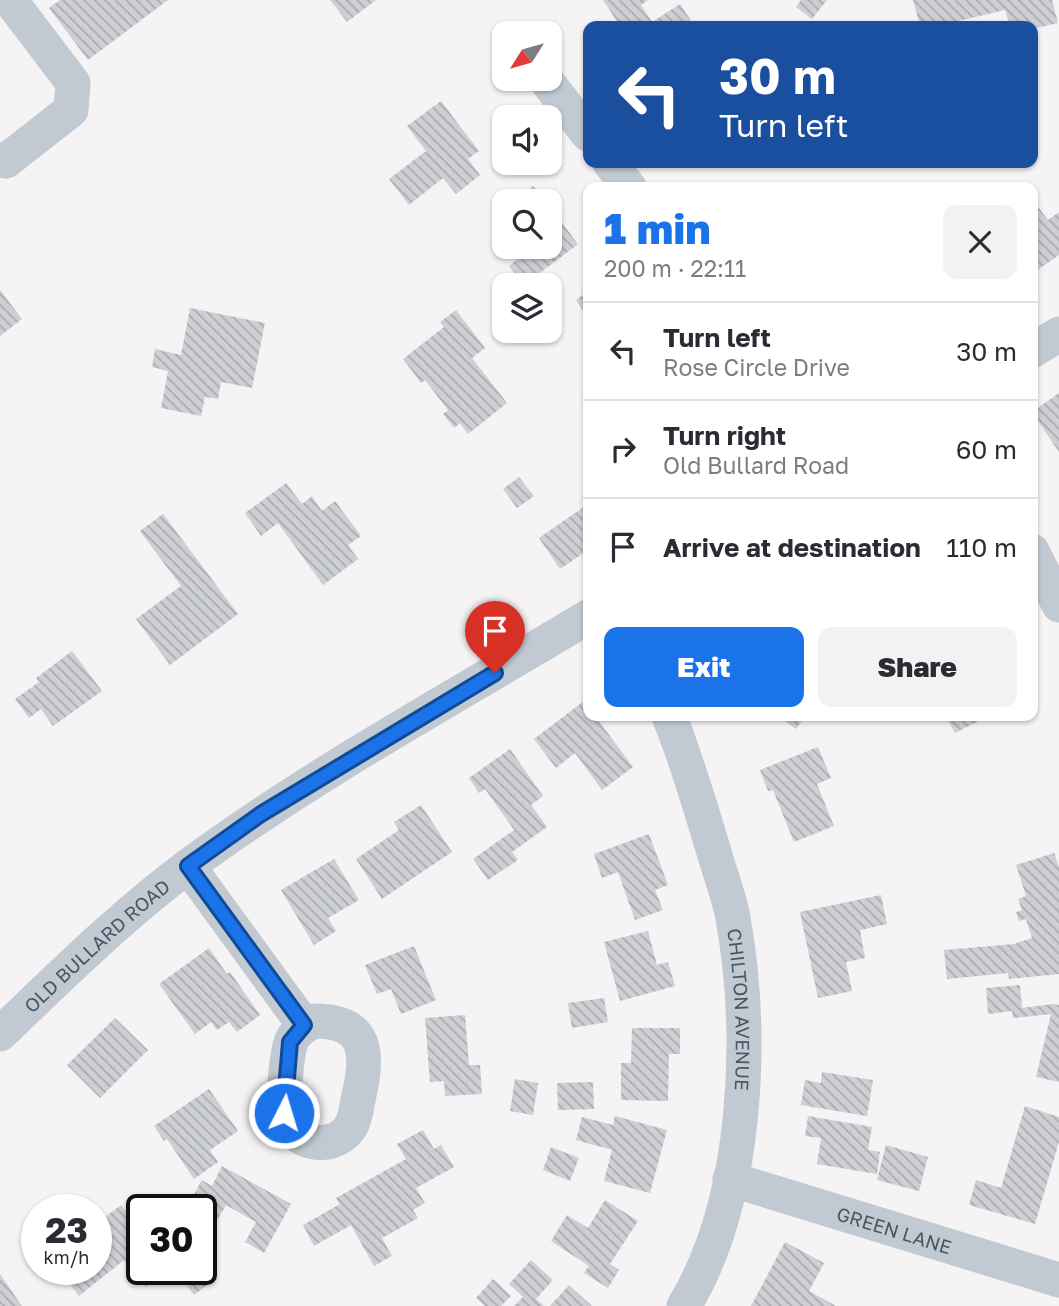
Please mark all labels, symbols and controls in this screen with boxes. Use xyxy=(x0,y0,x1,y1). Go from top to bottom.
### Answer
north arrow xyxy=(492,21,562,91)
map controls xyxy=(492,21,562,343)
text: 30 m xyxy=(719,46,836,105)
icon: left xyxy=(604,49,695,140)
button: sound xyxy=(492,105,562,175)
text: Turn left xyxy=(719,106,848,144)
button: search xyxy=(492,189,562,259)
text: 1 min xyxy=(604,203,711,253)
button: close xyxy=(943,205,1017,279)
text: 200 m · 22:11 xyxy=(604,254,746,282)
button: layers xyxy=(492,273,562,343)
text: Turn left xyxy=(663,322,771,353)
icon: left xyxy=(604,332,642,370)
text: 30 m xyxy=(956,336,1017,367)
text: Rose Circle Drive xyxy=(663,353,850,381)
text: Turn right xyxy=(663,420,786,451)
icon: right xyxy=(604,430,642,468)
text: 60 m xyxy=(956,434,1017,465)
text: Old Bullard Road xyxy=(663,451,849,479)
icon: arrive xyxy=(604,528,642,566)
text: Arrive at destination xyxy=(663,532,921,563)
text: 110 m xyxy=(946,532,1017,563)
pin xyxy=(465,601,525,673)
icon: arrive xyxy=(476,612,514,650)
button: Exit xyxy=(604,627,804,707)
button: Share xyxy=(818,627,1017,707)
street label: OLD BULLARD ROAD xyxy=(19,874,174,1017)
street label: CHILTON AVENUE xyxy=(723,927,755,1091)
position arrow xyxy=(247,1076,321,1150)
speed limit sign: 30 xyxy=(126,1194,217,1285)
street label: GREEN LANE xyxy=(834,1201,955,1258)
text: 23 xyxy=(45,1209,88,1251)
text: km/h xyxy=(44,1246,89,1268)

